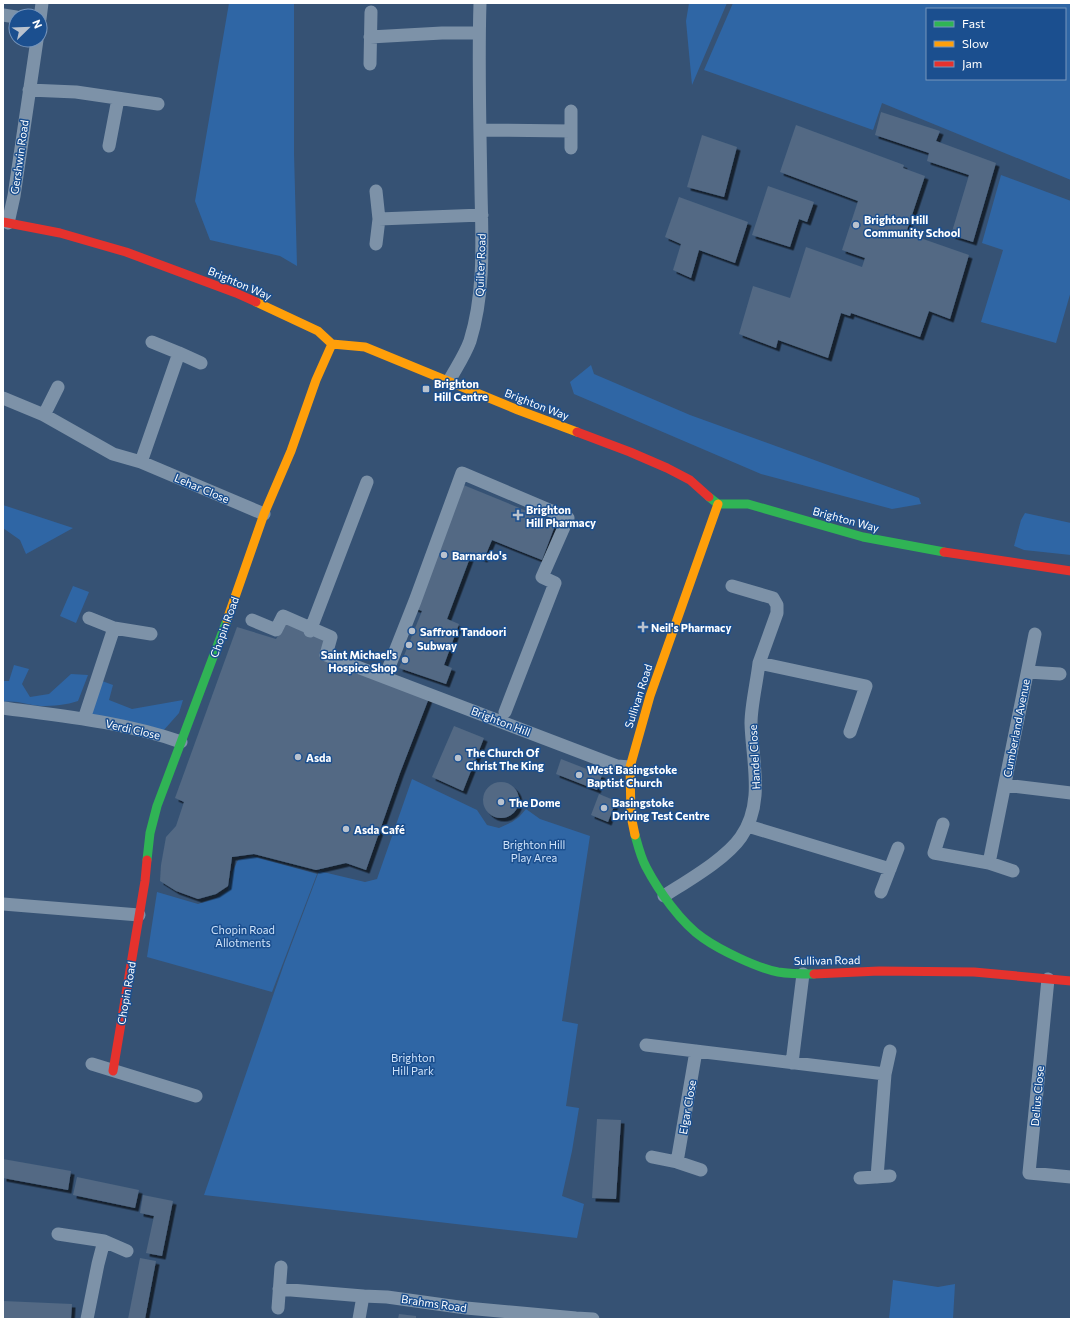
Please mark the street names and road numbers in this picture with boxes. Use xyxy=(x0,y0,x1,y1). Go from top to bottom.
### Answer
street label: Gershwin Road xyxy=(7,119,31,195)
street label: Quilter Road xyxy=(472,233,488,297)
street label: Brighton Way xyxy=(206,264,274,302)
street label: Brighton Way xyxy=(503,386,571,422)
street label: Lehar Close xyxy=(173,471,232,505)
street label: Brighton Way xyxy=(811,504,881,534)
street label: Chopin Road xyxy=(207,595,241,659)
street label: Sullivan Road xyxy=(622,662,654,730)
street label: Cumberland Avenue xyxy=(1000,678,1032,778)
street label: Brighton Hill xyxy=(469,704,533,738)
street label: Verdi Close xyxy=(104,716,162,742)
street label: Handel Close xyxy=(746,724,762,790)
street label: Sullivan Road xyxy=(794,953,860,967)
street label: Chopin Road xyxy=(114,960,138,1026)
street label: Delius Close xyxy=(1028,1065,1046,1127)
street label: Elgar Close xyxy=(676,1079,698,1135)
street label: Brahms Road xyxy=(400,1292,468,1314)

